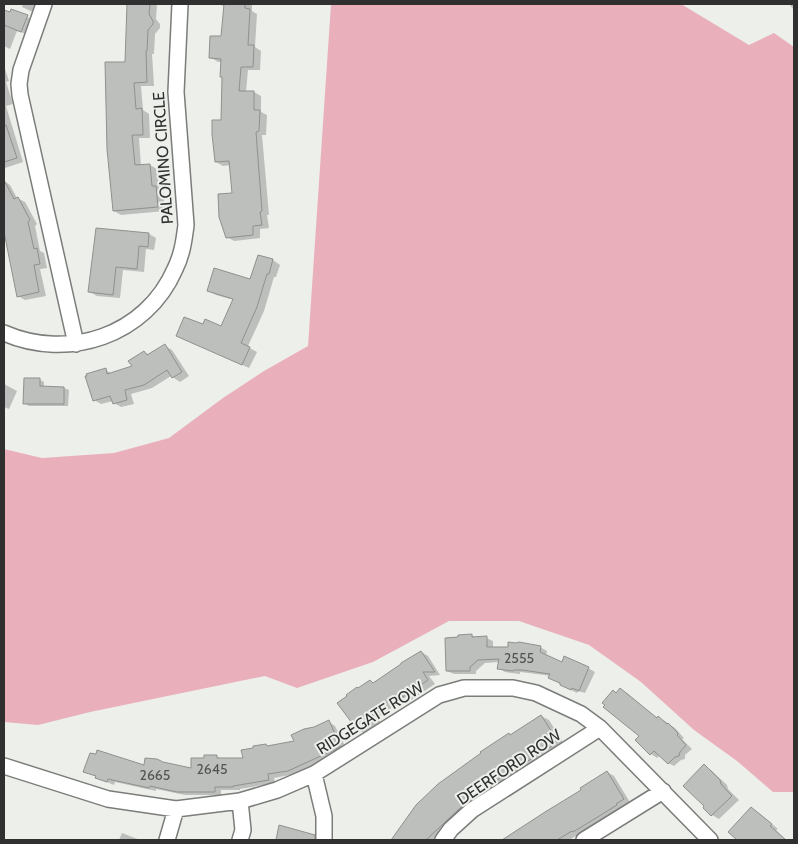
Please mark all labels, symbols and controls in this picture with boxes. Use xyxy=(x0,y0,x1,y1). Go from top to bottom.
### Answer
street label: PALOMINO CIRCLE xyxy=(149,91,177,225)
house number: 2555 xyxy=(504,649,534,667)
street label: RIDGEGATE ROW xyxy=(313,677,428,759)
street label: DEERFORD ROW xyxy=(453,725,565,809)
house number: 2645 xyxy=(197,760,227,778)
house number: 2665 xyxy=(140,766,170,784)

